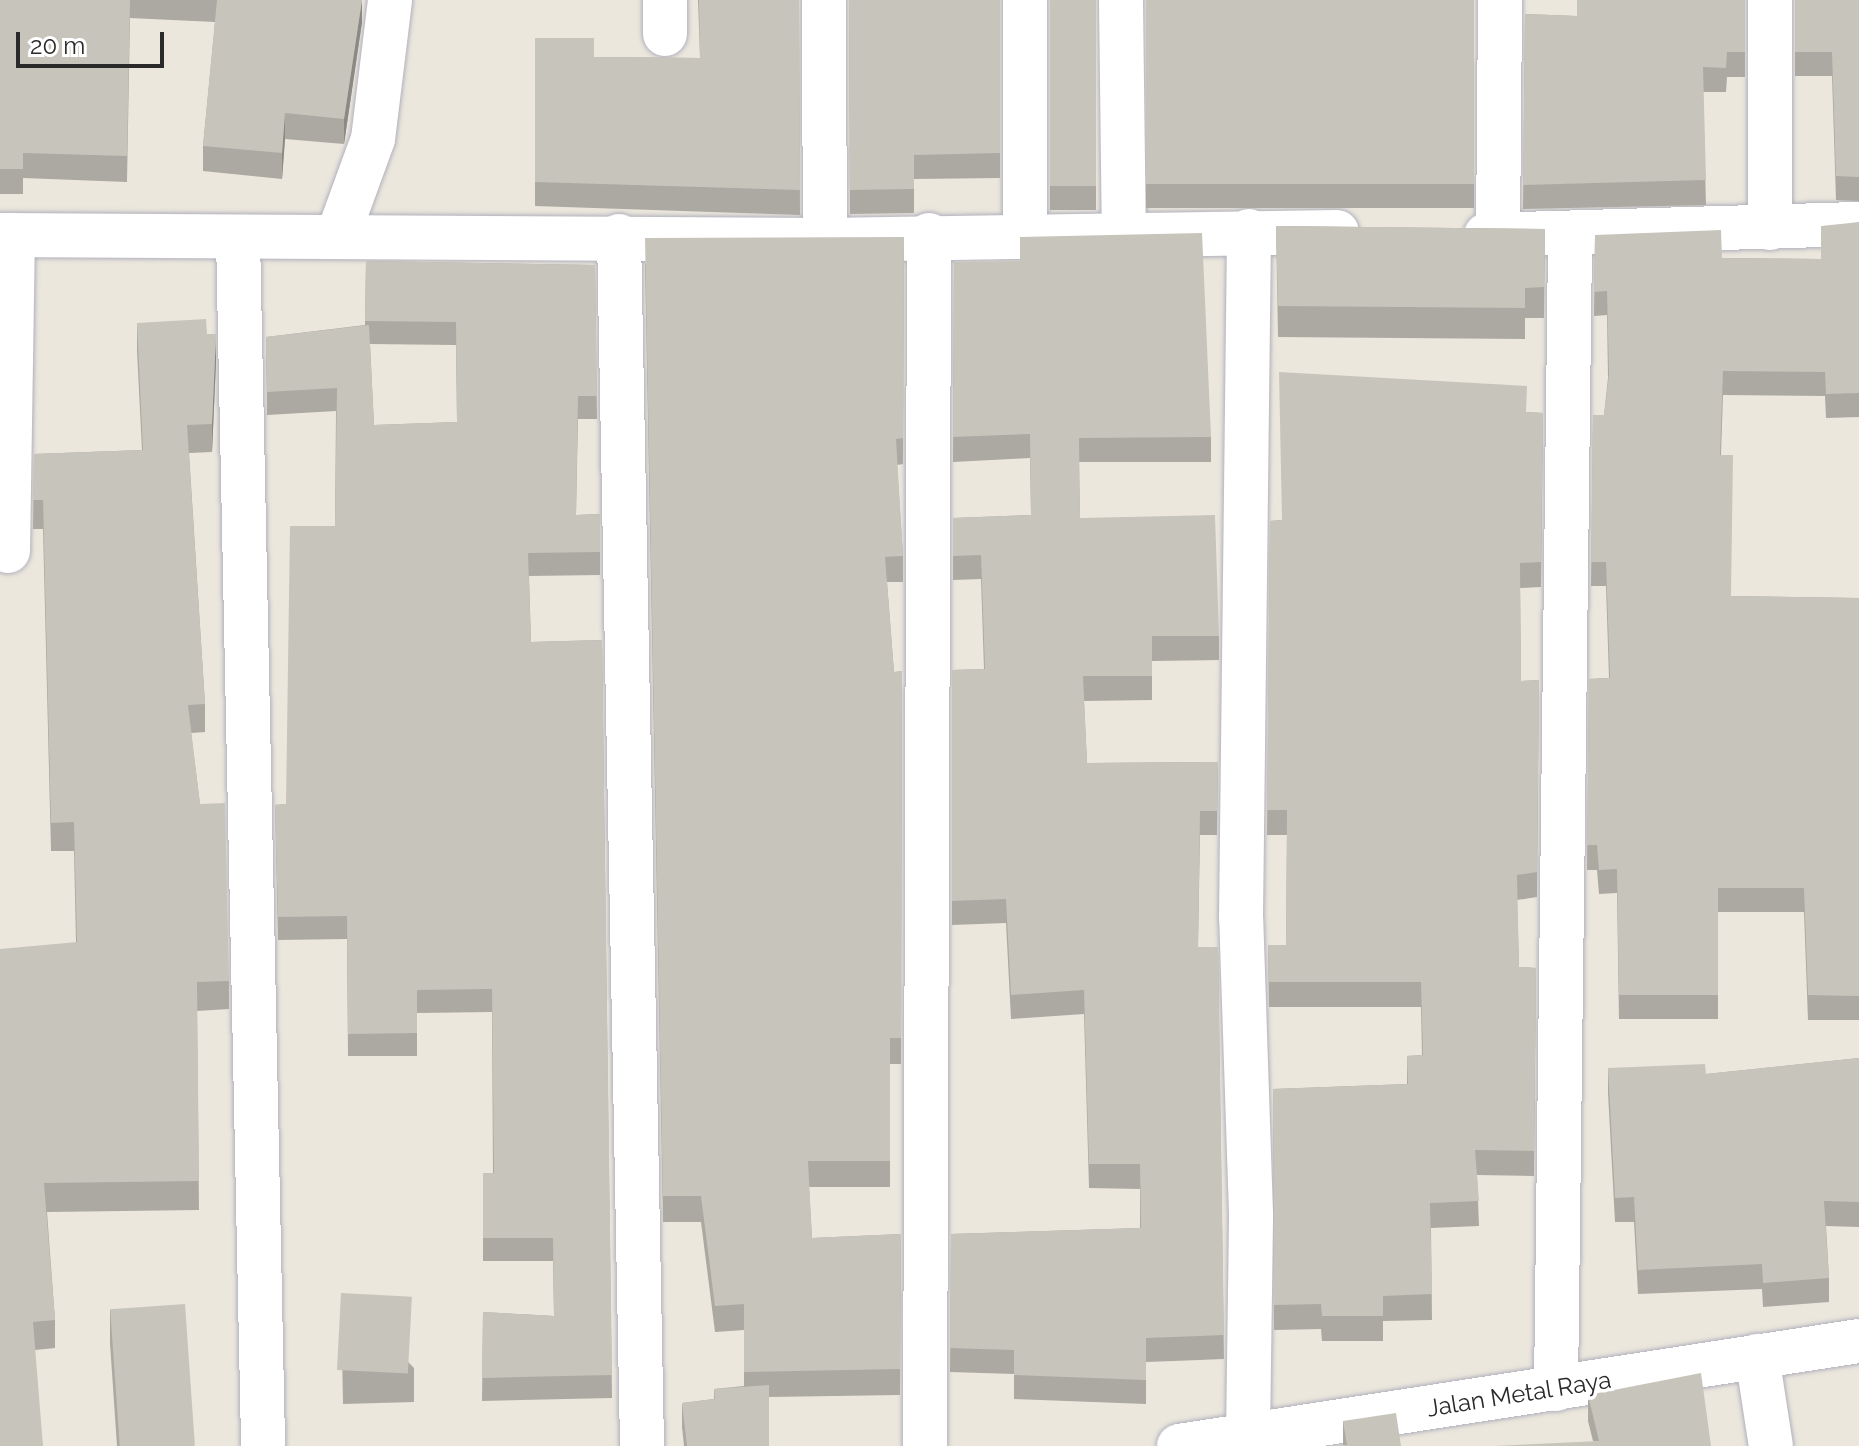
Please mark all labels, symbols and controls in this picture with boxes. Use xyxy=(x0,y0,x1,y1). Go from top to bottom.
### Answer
scale bar xyxy=(20,16,168,66)
text: 20 m xyxy=(30,31,85,60)
street label: Jalan Metal Raya xyxy=(1425,1365,1613,1423)

